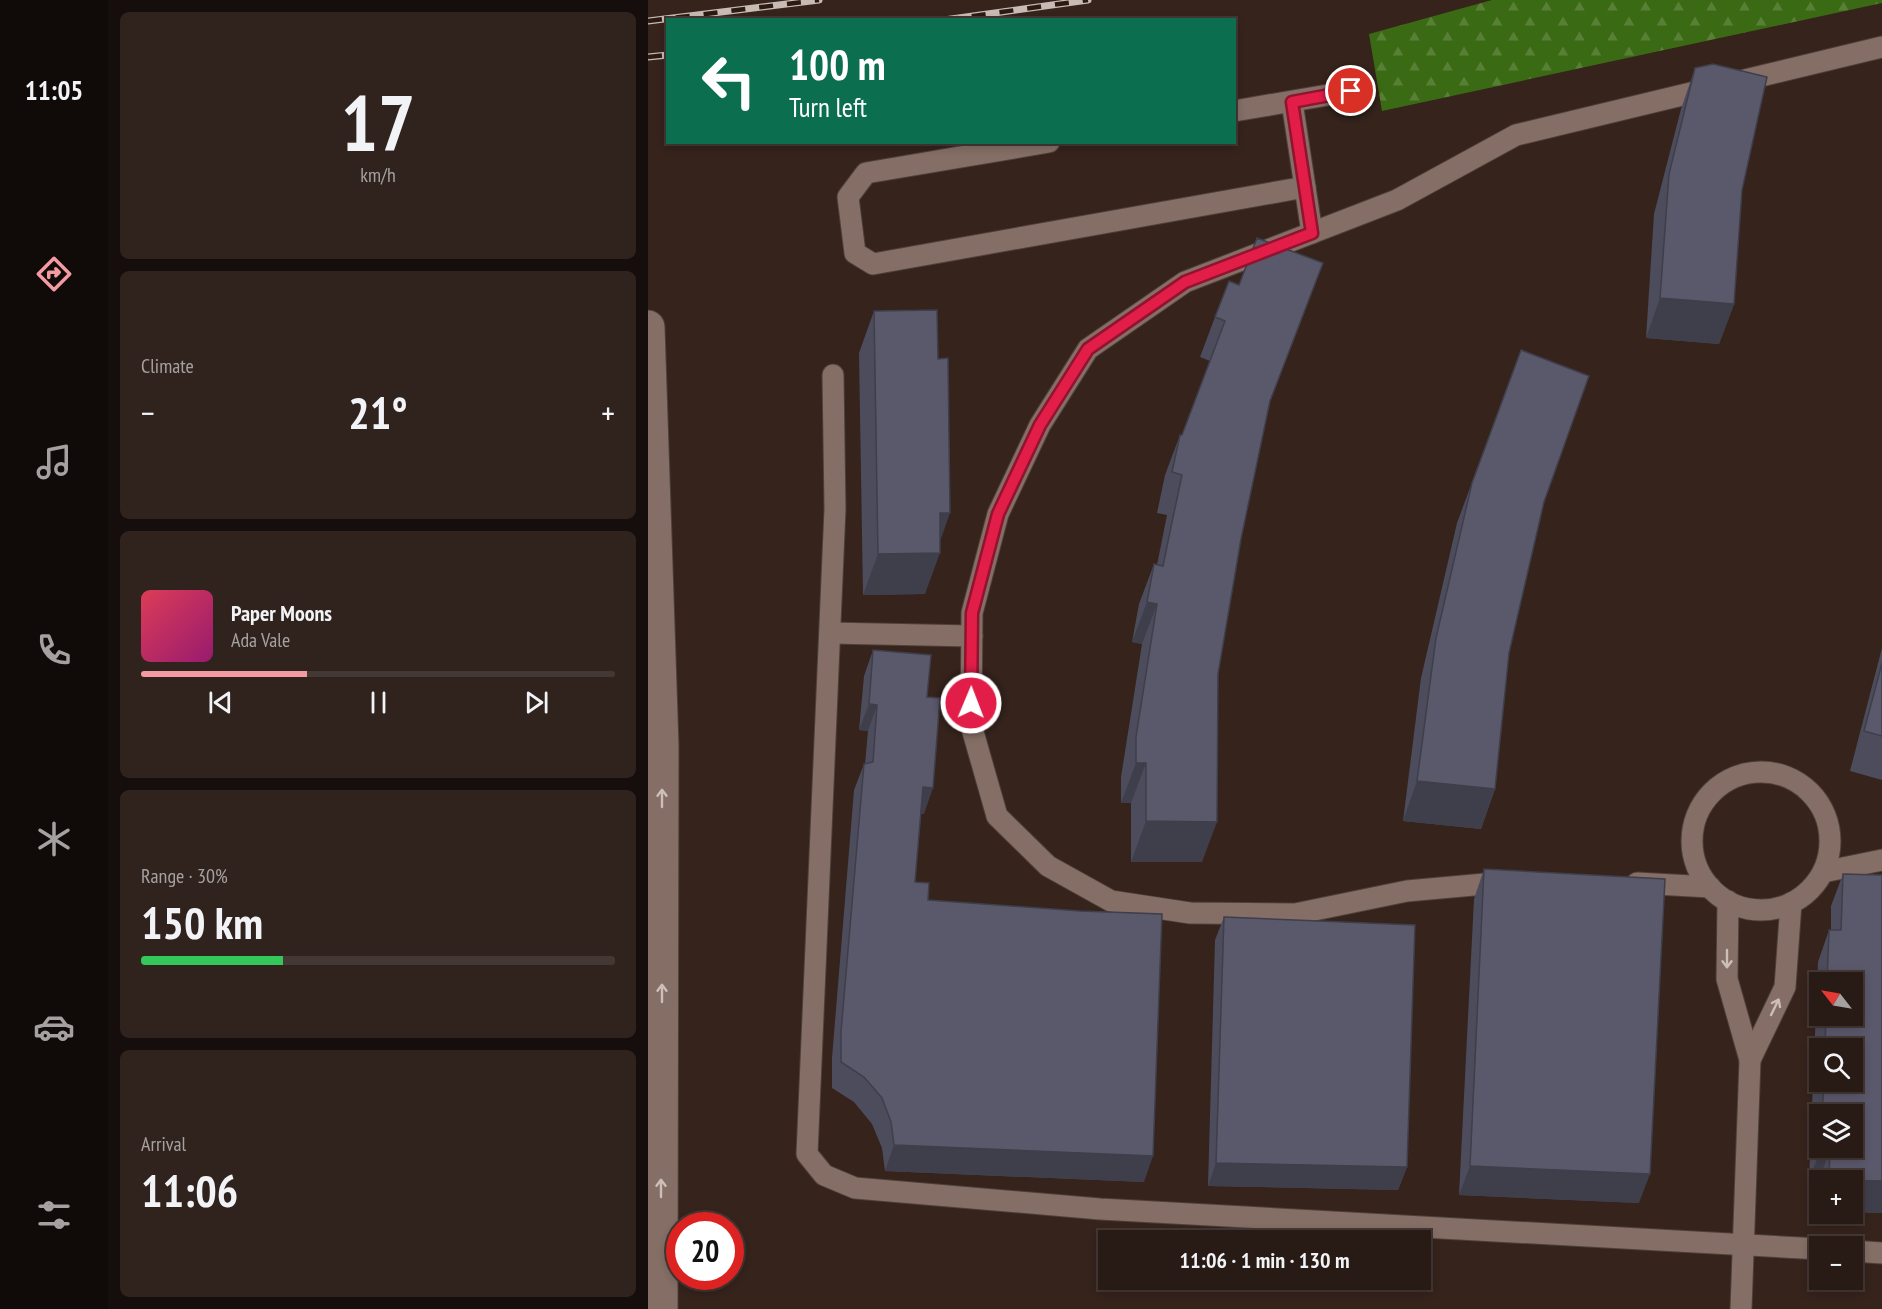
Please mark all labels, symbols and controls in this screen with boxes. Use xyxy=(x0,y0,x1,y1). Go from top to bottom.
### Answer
text: 100 m xyxy=(789,37,886,92)
icon: left xyxy=(690,42,768,120)
pin xyxy=(1325,65,1376,116)
text: 17 xyxy=(341,72,415,173)
text: 11:05 xyxy=(25,73,83,107)
icon: arrive xyxy=(1334,74,1367,107)
text: Turn left xyxy=(789,90,867,124)
text: km/h xyxy=(360,162,396,188)
icon: directions xyxy=(33,253,75,295)
text: Climate xyxy=(141,353,194,379)
text: 21° xyxy=(348,383,408,441)
text: − xyxy=(141,391,155,434)
text: + xyxy=(601,391,615,434)
icon: music xyxy=(33,441,75,483)
text: Paper Moons xyxy=(231,599,332,627)
text: Ada Vale xyxy=(231,627,290,653)
icon: phone xyxy=(33,629,75,671)
position arrow xyxy=(939,671,1003,735)
icon: previous xyxy=(204,686,237,719)
icon: pause xyxy=(362,686,395,719)
icon: next xyxy=(520,686,553,719)
one-way arrow xyxy=(656,788,668,808)
icon: climate xyxy=(33,818,75,860)
text: Range · 30% xyxy=(141,863,228,889)
text: 150 km xyxy=(141,893,263,951)
one-way arrow xyxy=(1721,949,1733,969)
north arrow xyxy=(1809,972,1863,1026)
map controls xyxy=(1809,972,1863,1290)
one-way arrow xyxy=(656,983,668,1003)
one-way arrow xyxy=(1770,999,1782,1017)
icon: car xyxy=(33,1006,75,1048)
button: search xyxy=(1809,1038,1863,1092)
button: layers xyxy=(1809,1104,1863,1158)
text: Arrival xyxy=(141,1131,186,1157)
text: 11:06 xyxy=(141,1161,238,1219)
button: + xyxy=(1809,1170,1863,1224)
one-way arrow xyxy=(655,1178,667,1198)
icon: filters xyxy=(33,1194,75,1236)
speed limit sign: 20 xyxy=(666,1212,744,1290)
button: − xyxy=(1809,1236,1863,1290)
text: 11:06 · 1 min · 130 m xyxy=(1179,1246,1350,1274)

